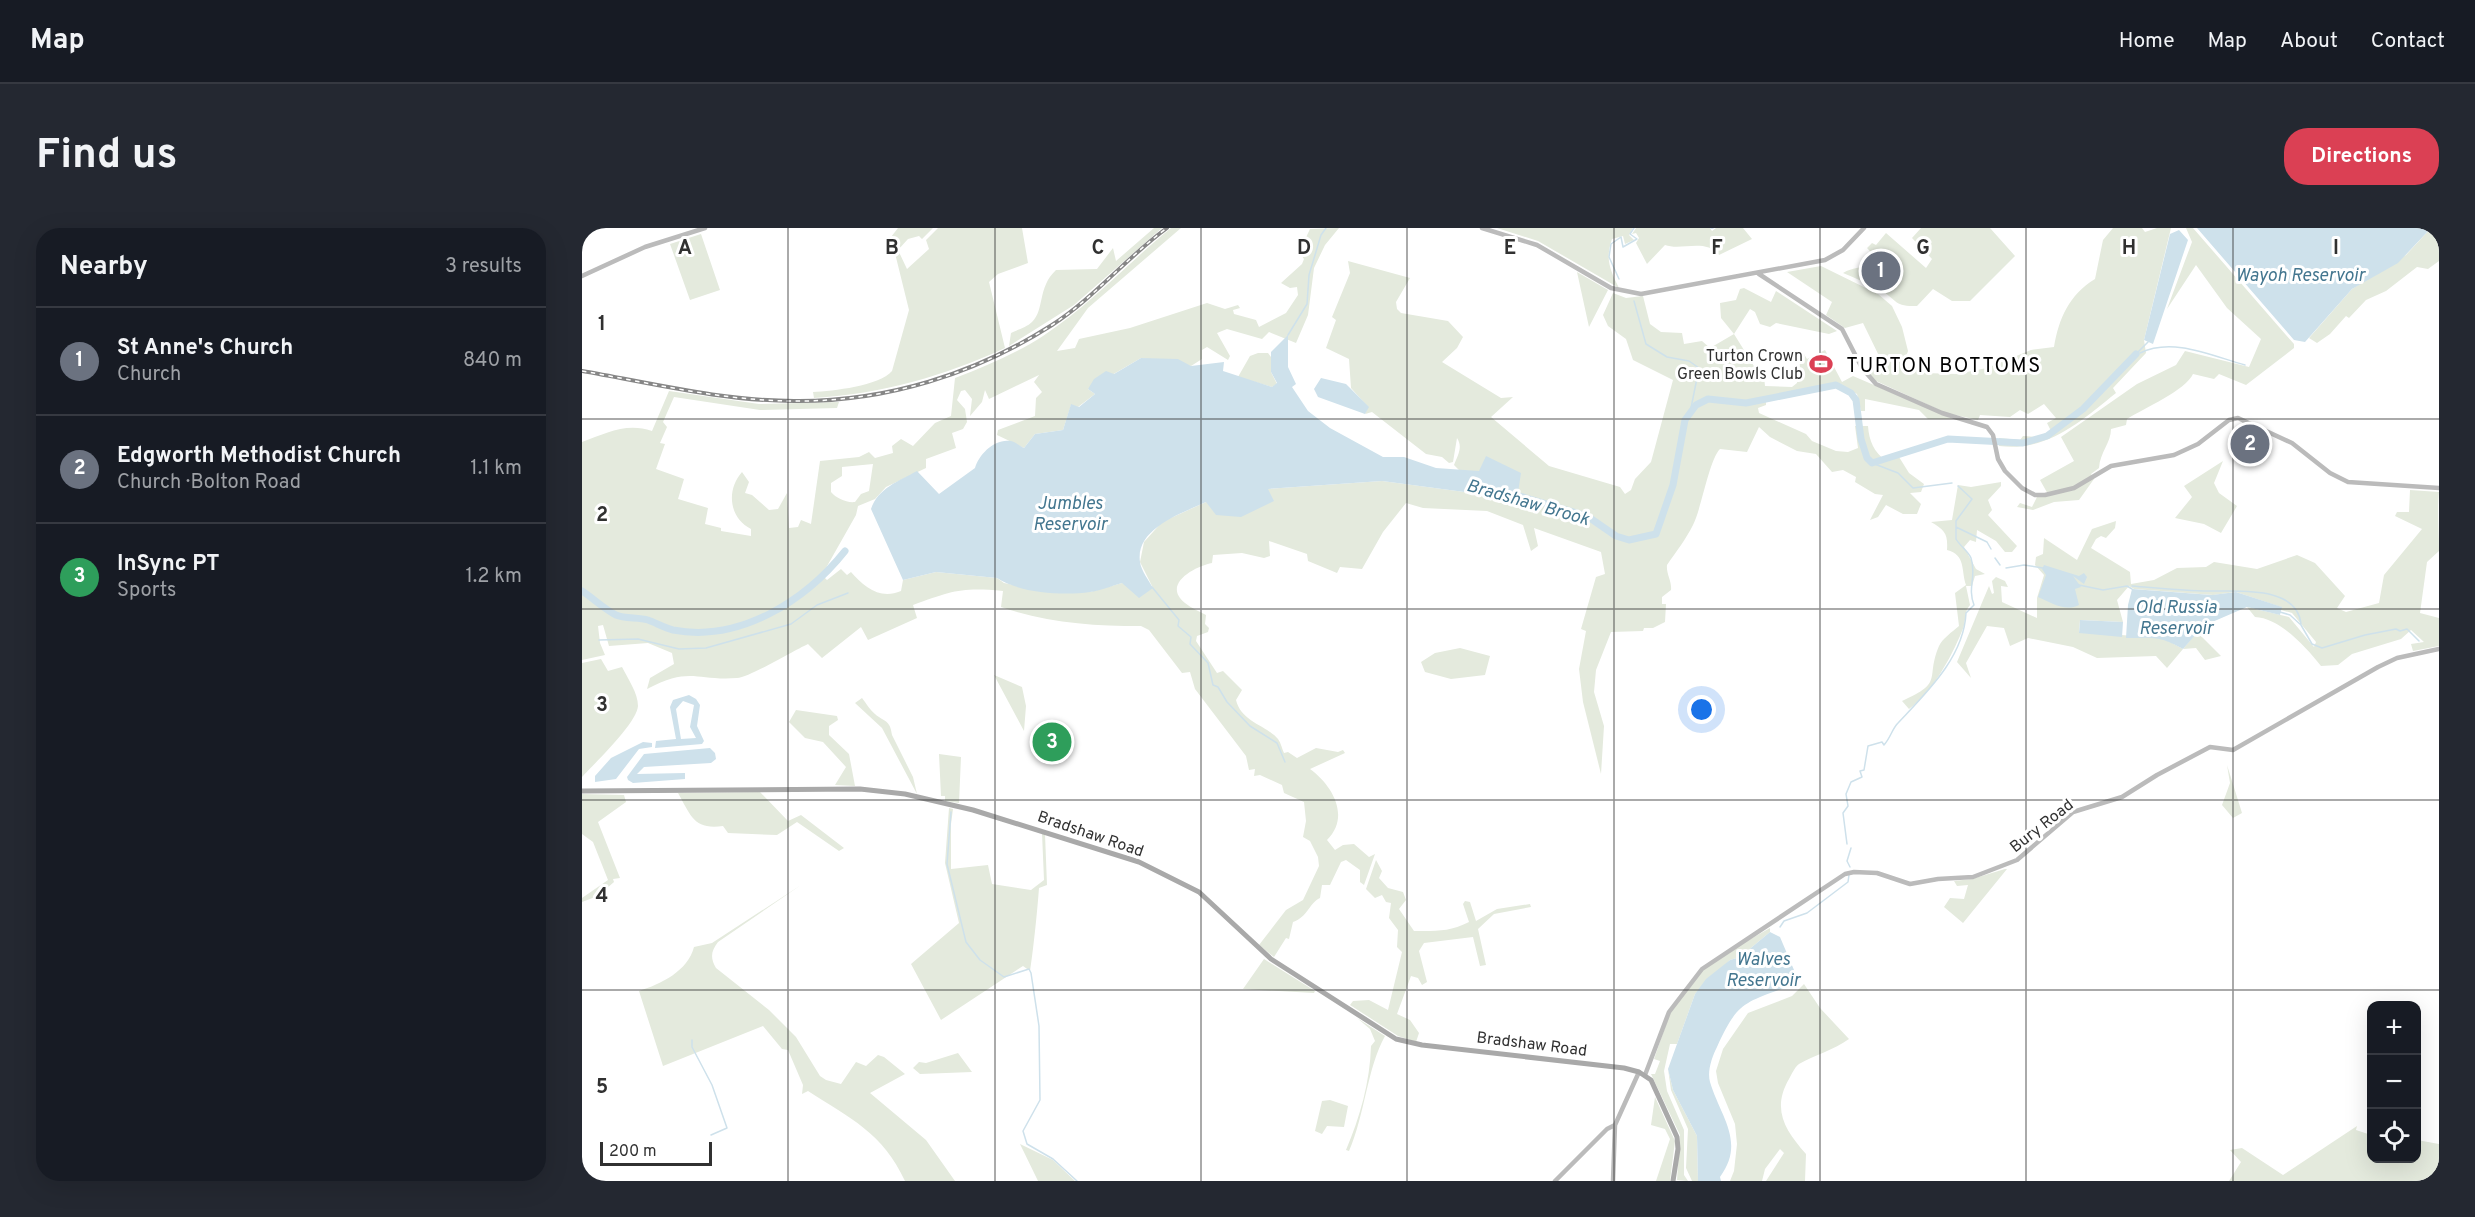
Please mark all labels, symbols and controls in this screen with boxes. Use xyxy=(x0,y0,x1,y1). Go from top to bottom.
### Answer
text: Map xyxy=(30,23,85,59)
text: Home xyxy=(2119,28,2175,55)
text: Map xyxy=(2208,28,2247,55)
text: About xyxy=(2280,28,2338,55)
text: Contact xyxy=(2371,28,2445,55)
button: Directions xyxy=(2284,128,2439,185)
text: Find us xyxy=(36,130,177,183)
text: A xyxy=(678,236,692,262)
text: B xyxy=(885,236,899,262)
text: C xyxy=(1092,236,1104,262)
text: D xyxy=(1297,236,1311,262)
text: E xyxy=(1504,236,1516,262)
text: F xyxy=(1711,236,1723,262)
text: G xyxy=(1916,236,1930,262)
text: H xyxy=(2122,236,2136,262)
text: I xyxy=(2333,236,2339,262)
pin: 1 xyxy=(1862,248,1900,294)
text: Nearby xyxy=(60,251,148,284)
text: 3 results xyxy=(445,254,522,280)
water label: Wayoh Reservoir xyxy=(2235,265,2367,288)
text: 1 xyxy=(598,312,606,338)
text: St Anne's Church xyxy=(117,335,293,362)
place label: Turton Crown Green Bowls Club xyxy=(1677,347,1803,385)
text: 1 xyxy=(76,348,84,374)
text: 840 m xyxy=(463,348,522,374)
sports icon: Turton Crown Green Bowls Club xyxy=(1808,351,1834,377)
district label: TURTON BOTTOMS xyxy=(1846,354,2042,380)
text: Church xyxy=(117,362,181,388)
pin: 2 xyxy=(2230,422,2270,466)
text: Edgworth Methodist Church xyxy=(117,443,401,470)
text: 2 xyxy=(73,456,86,482)
text: 1.1 km xyxy=(470,456,522,482)
text: Church · Bolton Road xyxy=(117,470,301,496)
water label: Bradshaw Brook xyxy=(1464,475,1592,532)
water label: Jumbles Reservoir xyxy=(1033,493,1109,537)
text: 2 xyxy=(596,503,608,529)
text: InSync PT xyxy=(117,551,220,578)
text: 3 xyxy=(74,564,86,590)
text: 1.2 km xyxy=(466,564,522,590)
text: Sports xyxy=(117,578,177,604)
water label: Old Russia Reservoir xyxy=(2135,597,2218,641)
text: 3 xyxy=(596,693,608,719)
your location xyxy=(1687,695,1716,724)
pin: 3 xyxy=(1032,720,1072,764)
street label: Bury Road xyxy=(2006,796,2078,858)
street label: Bradshaw Road xyxy=(1035,807,1146,862)
text: 4 xyxy=(596,884,608,910)
water label: Walves Reservoir xyxy=(1726,949,1802,993)
map controls xyxy=(2367,1001,2421,1163)
button: + xyxy=(2367,1001,2421,1055)
street label: Bradshaw Road xyxy=(1475,1028,1588,1062)
button: − xyxy=(2367,1055,2421,1109)
text: 5 xyxy=(596,1075,608,1101)
button: locate xyxy=(2367,1109,2421,1163)
scale bar xyxy=(600,1139,712,1166)
text: 200 m xyxy=(609,1142,657,1162)

